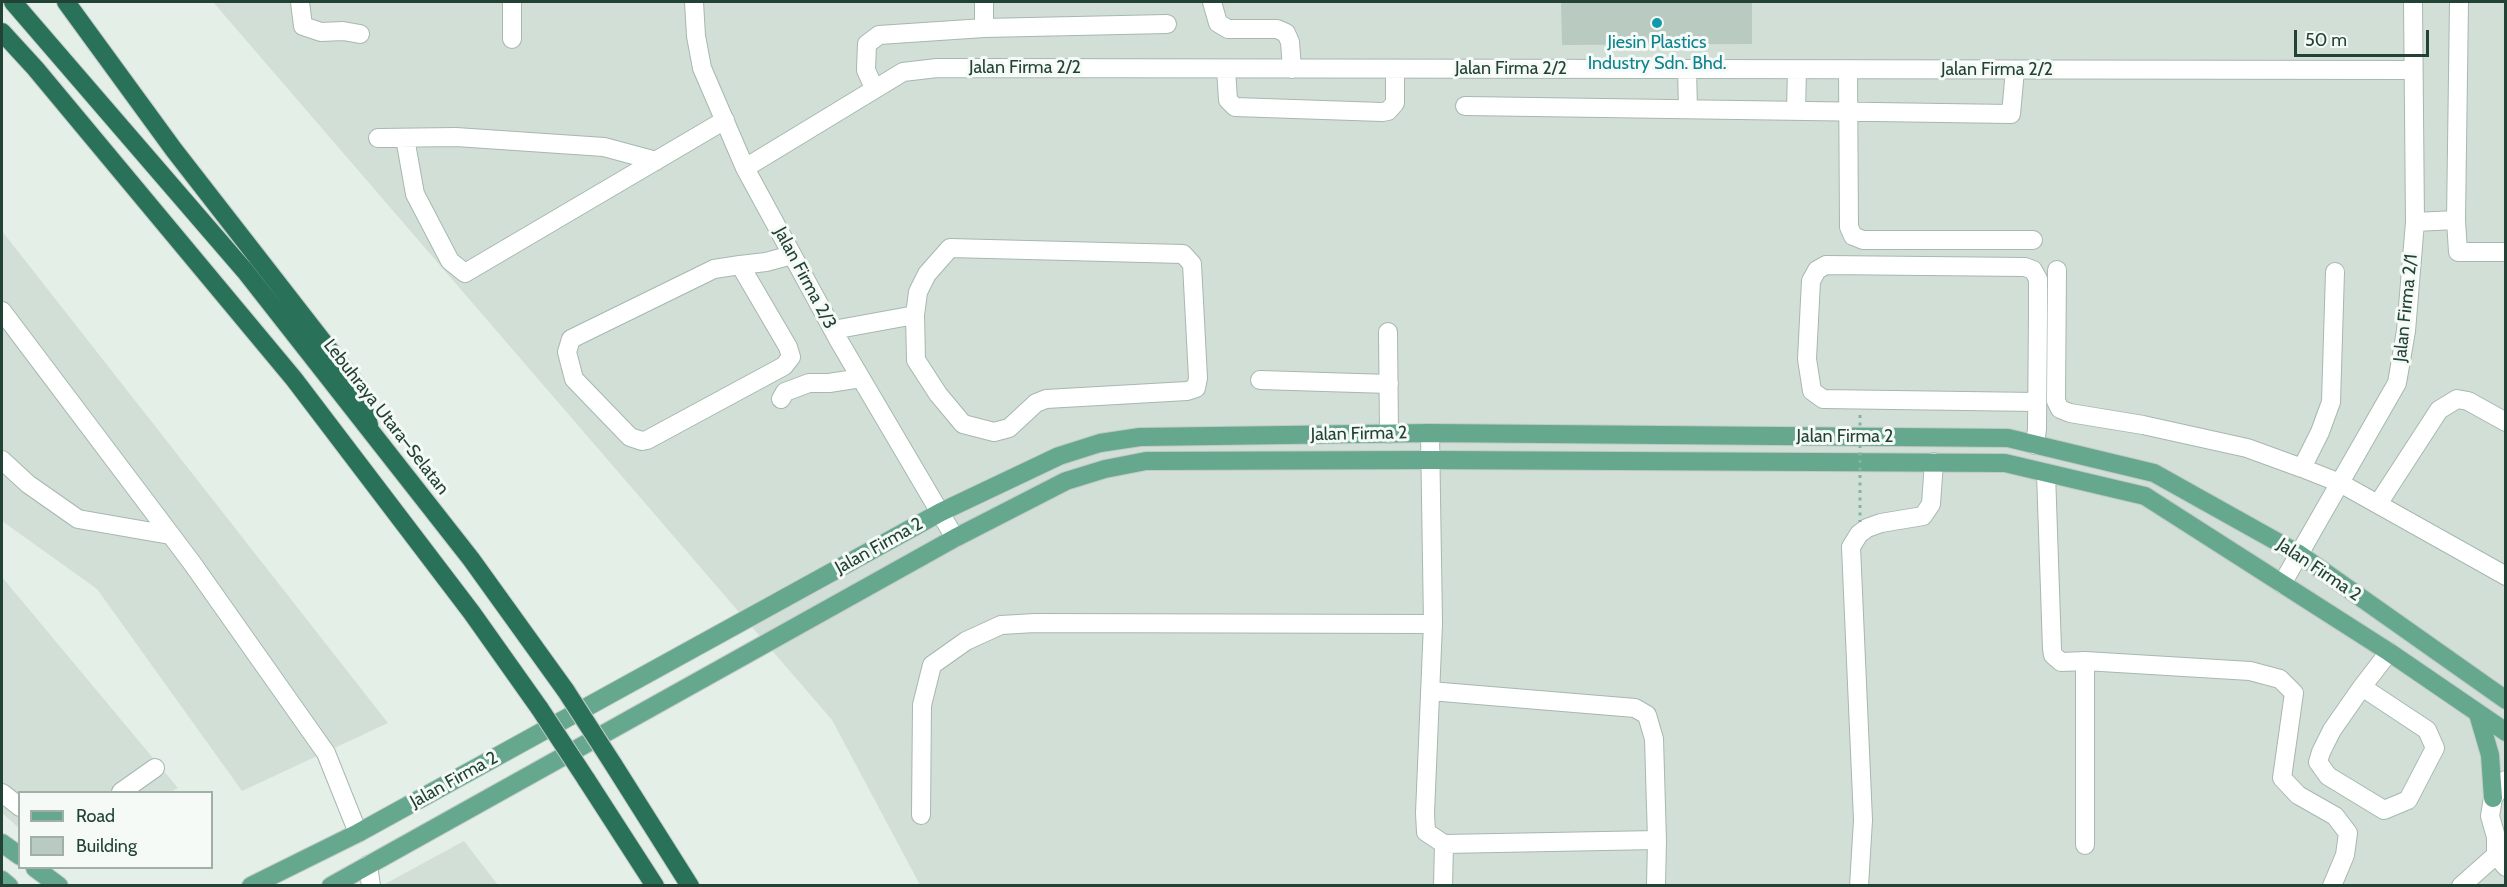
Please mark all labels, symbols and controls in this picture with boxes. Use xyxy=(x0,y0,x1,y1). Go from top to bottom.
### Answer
marker: Jiesin Plastics Industry Sdn. Bhd. xyxy=(1650,16,1664,30)
scale bar xyxy=(2297,18,2432,56)
text: 50 m xyxy=(2305,29,2347,51)
place label: Jiesin Plastics Industry Sdn. Bhd. xyxy=(1588,32,1726,74)
street label: Jalan Firma 2/2 xyxy=(969,57,1081,79)
street label: Jalan Firma 2/2 xyxy=(1455,58,1567,80)
street label: Jalan Firma 2/2 xyxy=(1941,59,2053,81)
street label: Jalan Firma 2/3 xyxy=(769,223,841,333)
street label: Jalan Firma 2/1 xyxy=(2390,253,2422,363)
street label: Lebuhraya Utara–Selatan xyxy=(319,335,453,499)
street label: Jalan Firma 2 xyxy=(1310,422,1408,446)
street label: Jalan Firma 2 xyxy=(1797,426,1893,448)
street label: Jalan Firma 2 xyxy=(831,513,927,579)
street label: Jalan Firma 2 xyxy=(2273,534,2365,606)
street label: Jalan Firma 2 xyxy=(406,747,502,813)
legend xyxy=(18,791,213,869)
text: Road xyxy=(76,805,115,827)
text: Building xyxy=(76,835,137,857)

